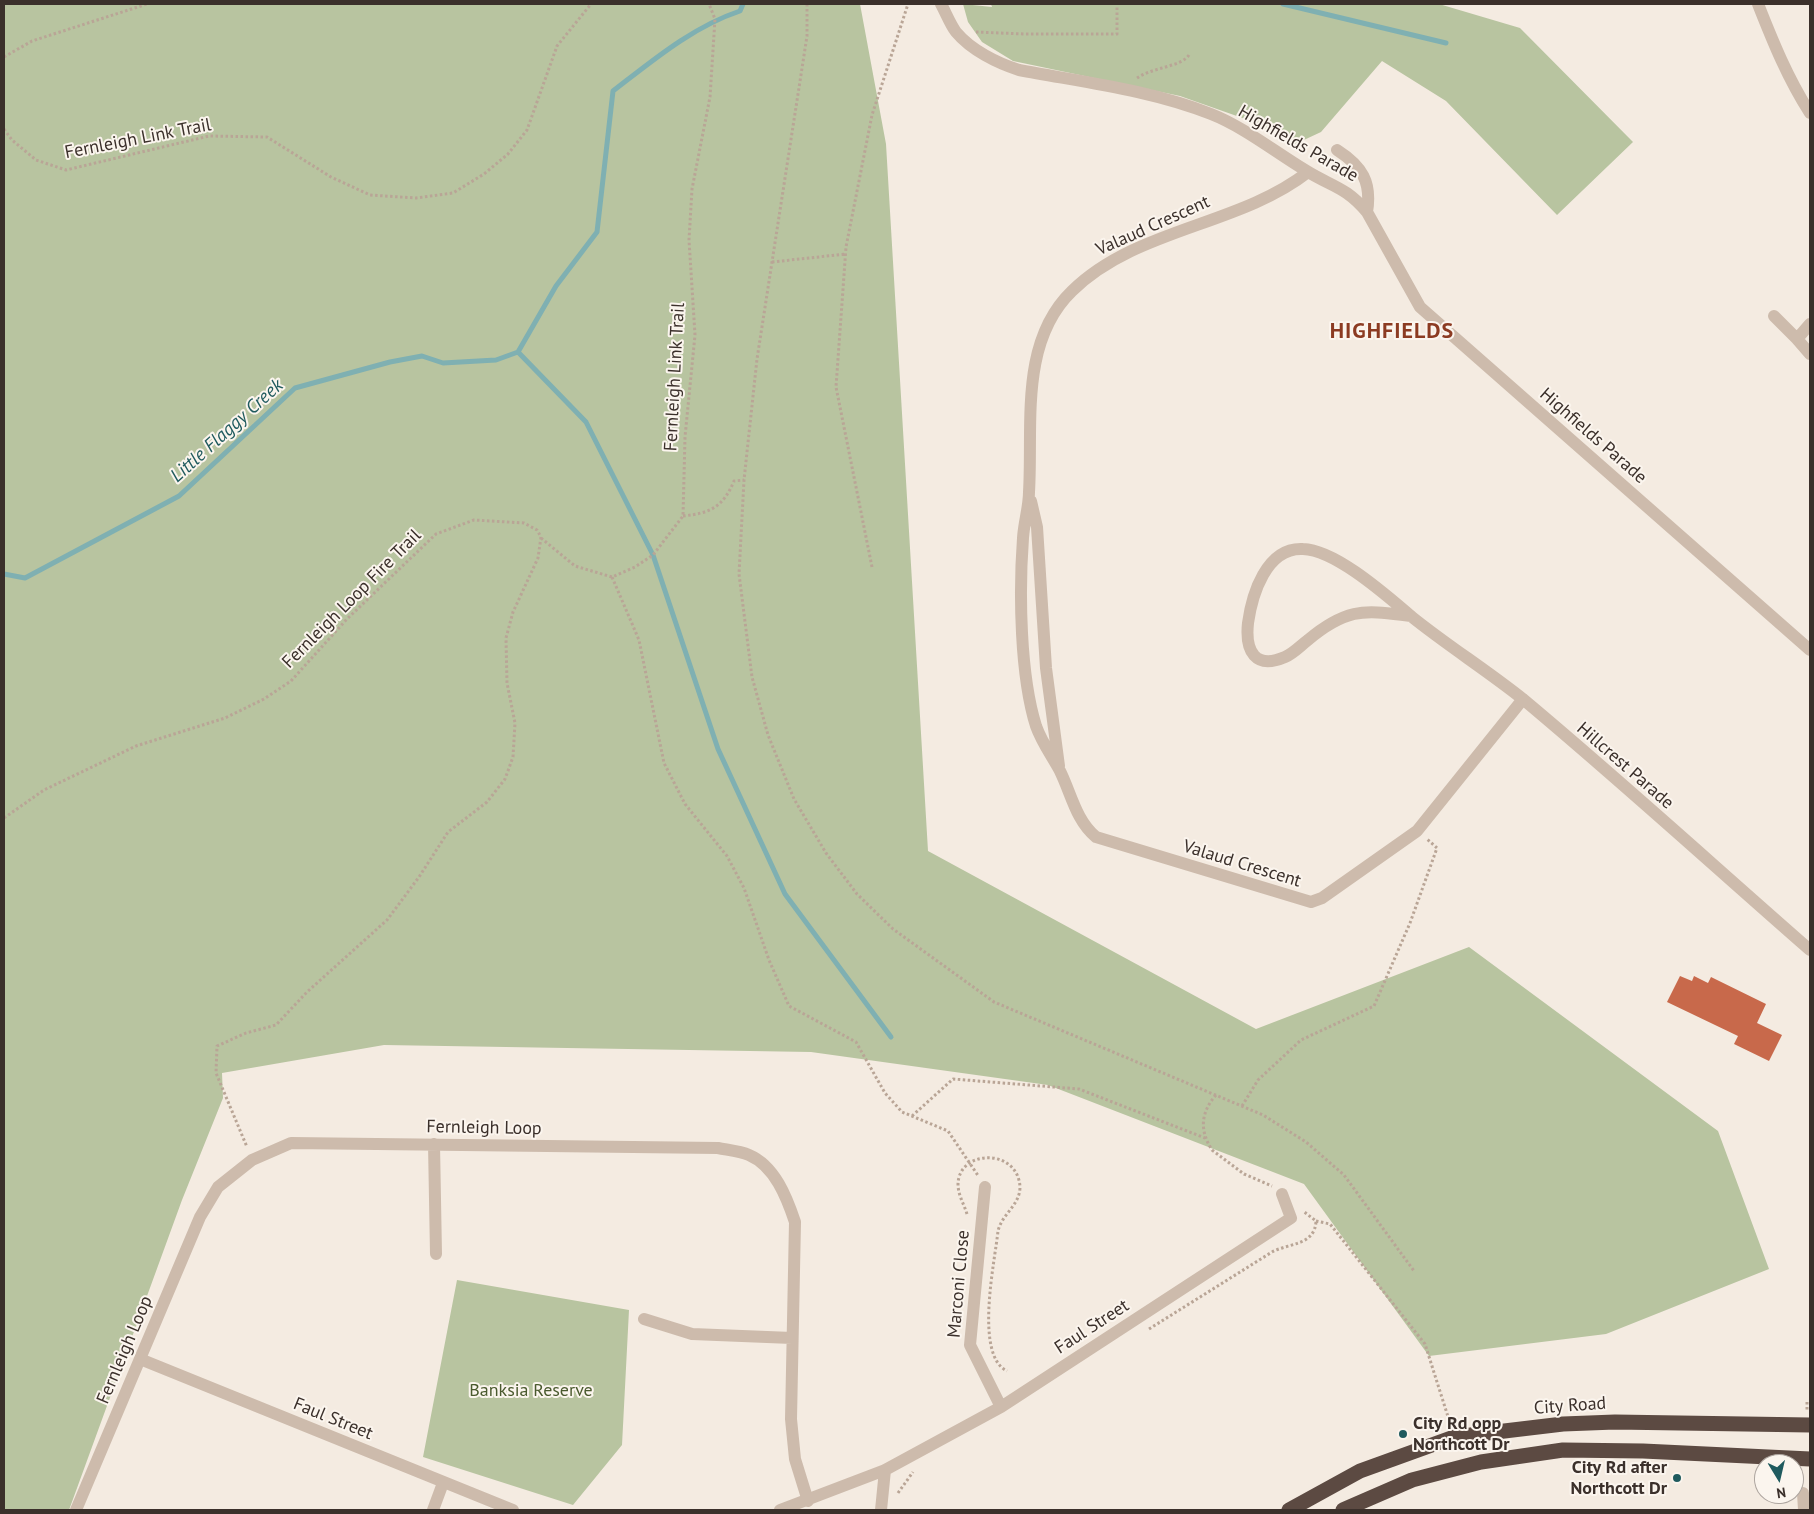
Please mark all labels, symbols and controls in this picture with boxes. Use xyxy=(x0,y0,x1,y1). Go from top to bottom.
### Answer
street label: Highfields Parade xyxy=(1234,101,1362,187)
street label: Fernleigh Link Trail xyxy=(63,114,213,164)
street label: Valaud Crescent xyxy=(1093,191,1213,261)
street label: Fernleigh Link Trail xyxy=(660,302,690,452)
district label: HIGHFIELDS xyxy=(1329,319,1455,345)
water label: Little Flaggy Creek xyxy=(166,374,288,488)
street label: Highfields Parade xyxy=(1535,384,1651,488)
street label: Fernleigh Loop Fire Trail xyxy=(278,525,426,673)
street label: Hillcrest Parade xyxy=(1572,718,1678,814)
street label: Valaud Crescent xyxy=(1180,836,1304,892)
street label: Fernleigh Loop xyxy=(426,1116,542,1140)
street label: Marconi Close xyxy=(944,1229,974,1339)
street label: Fernleigh Loop xyxy=(93,1293,157,1407)
street label: Faul Street xyxy=(1051,1295,1133,1359)
park label: Banksia Reserve xyxy=(469,1380,593,1402)
street label: Faul Street xyxy=(290,1393,376,1445)
street label: City Road xyxy=(1533,1393,1607,1419)
place label: City Rd opp Northcott Dr xyxy=(1413,1413,1510,1456)
marker: City Rd opp Northcott Dr xyxy=(1397,1428,1409,1440)
north arrow xyxy=(1754,1454,1804,1504)
place label: City Rd after Northcott Dr xyxy=(1570,1457,1667,1500)
marker: City Rd after Northcott Dr xyxy=(1671,1472,1683,1484)
text: N xyxy=(1775,1483,1787,1502)

